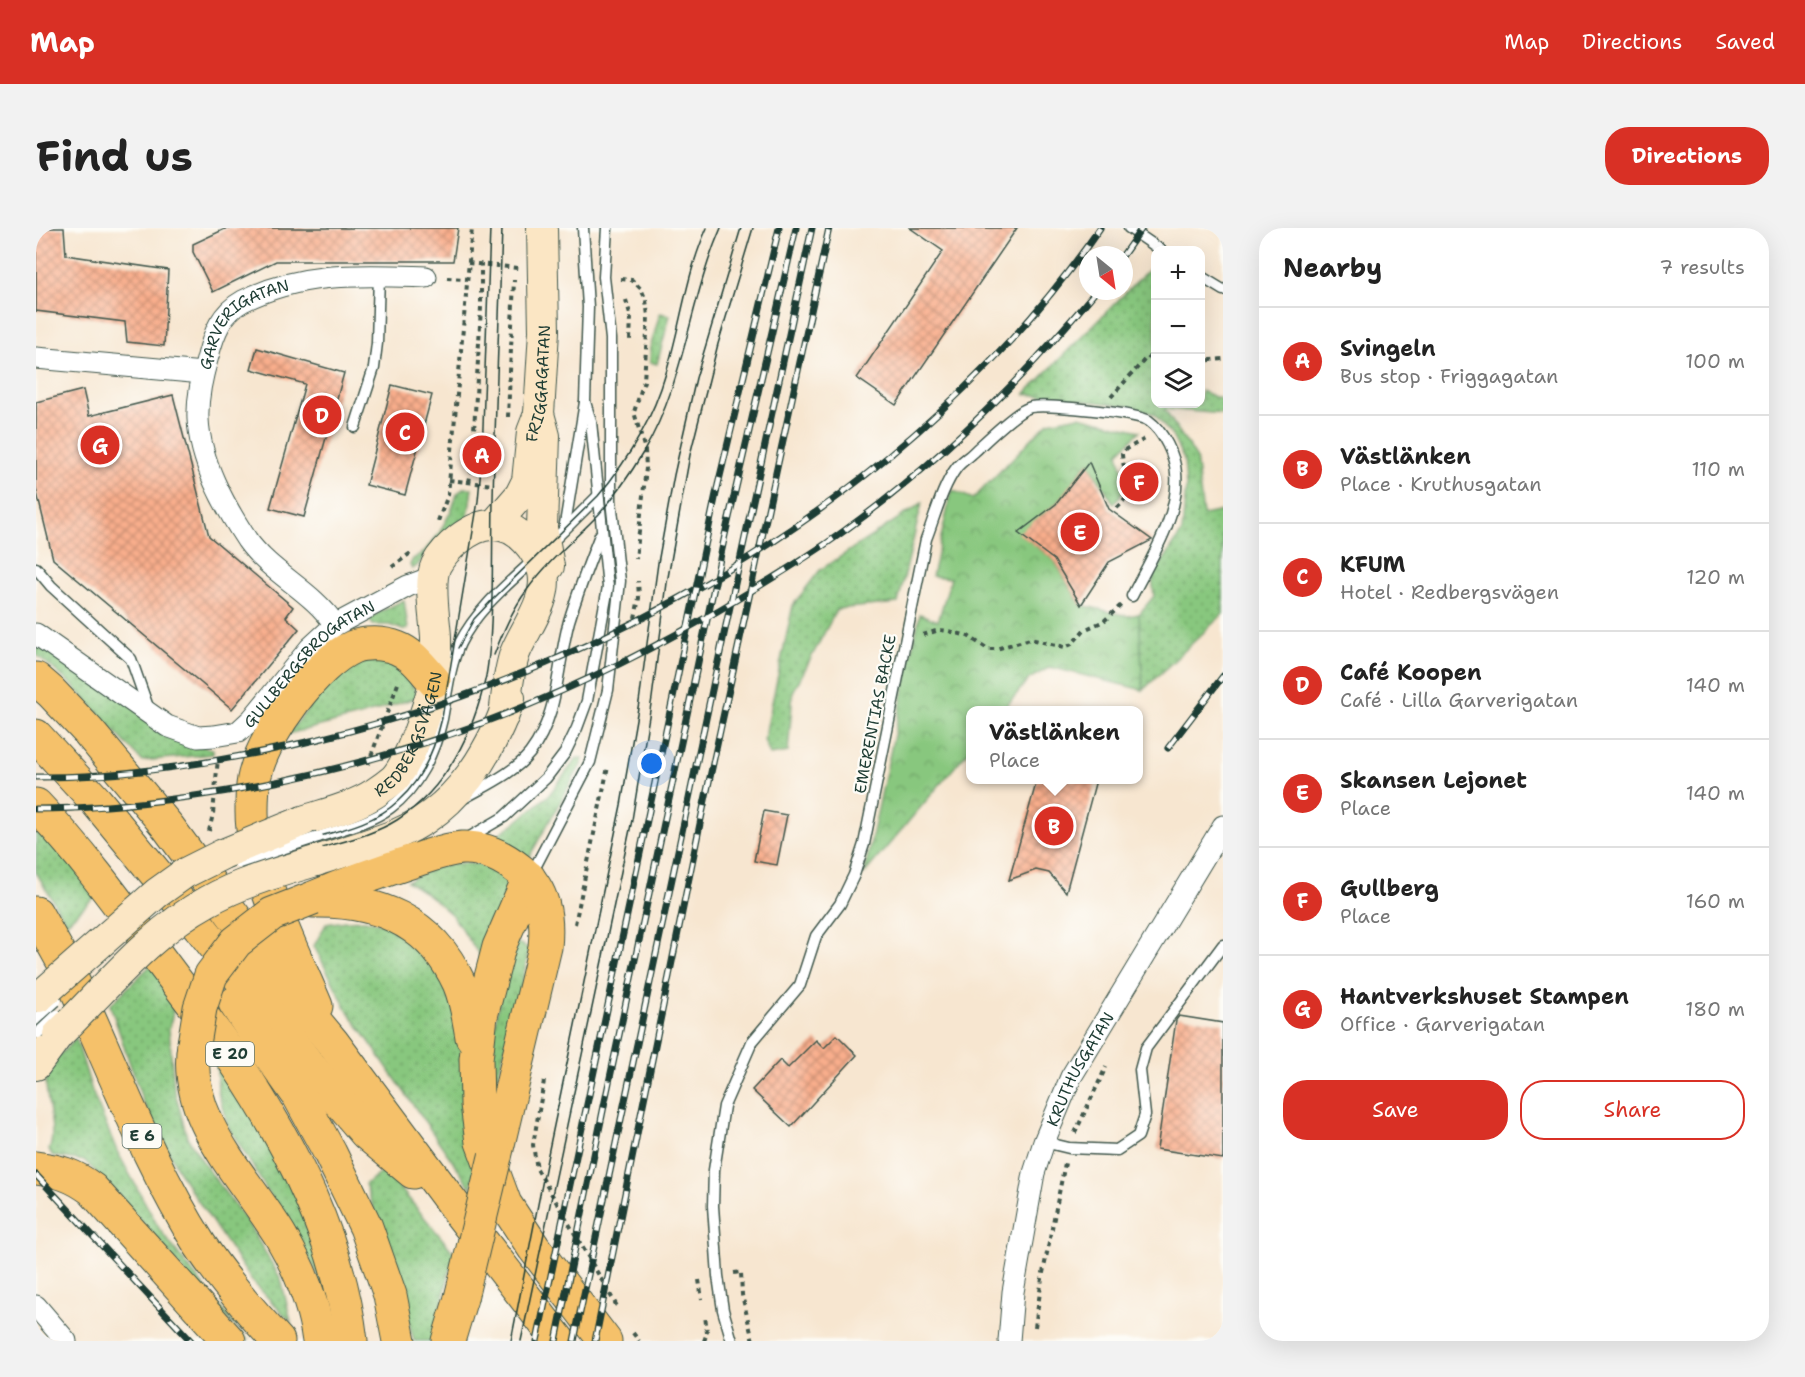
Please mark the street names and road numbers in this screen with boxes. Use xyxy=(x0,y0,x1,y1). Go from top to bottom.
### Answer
street label: GARVERIGATAN xyxy=(194,274,291,372)
street label: FRIGGAGATAN xyxy=(521,325,555,443)
street label: GULLBERGSBROGATAN xyxy=(239,595,378,732)
street label: EMERENTIAS BACKE xyxy=(849,633,901,795)
street label: REDBERGSVÄGEN xyxy=(370,670,446,801)
street label: KRUTHUSGATAN xyxy=(1041,1008,1119,1129)
road number: E 20 xyxy=(206,1042,254,1066)
road number: E 6 xyxy=(122,1124,162,1148)

